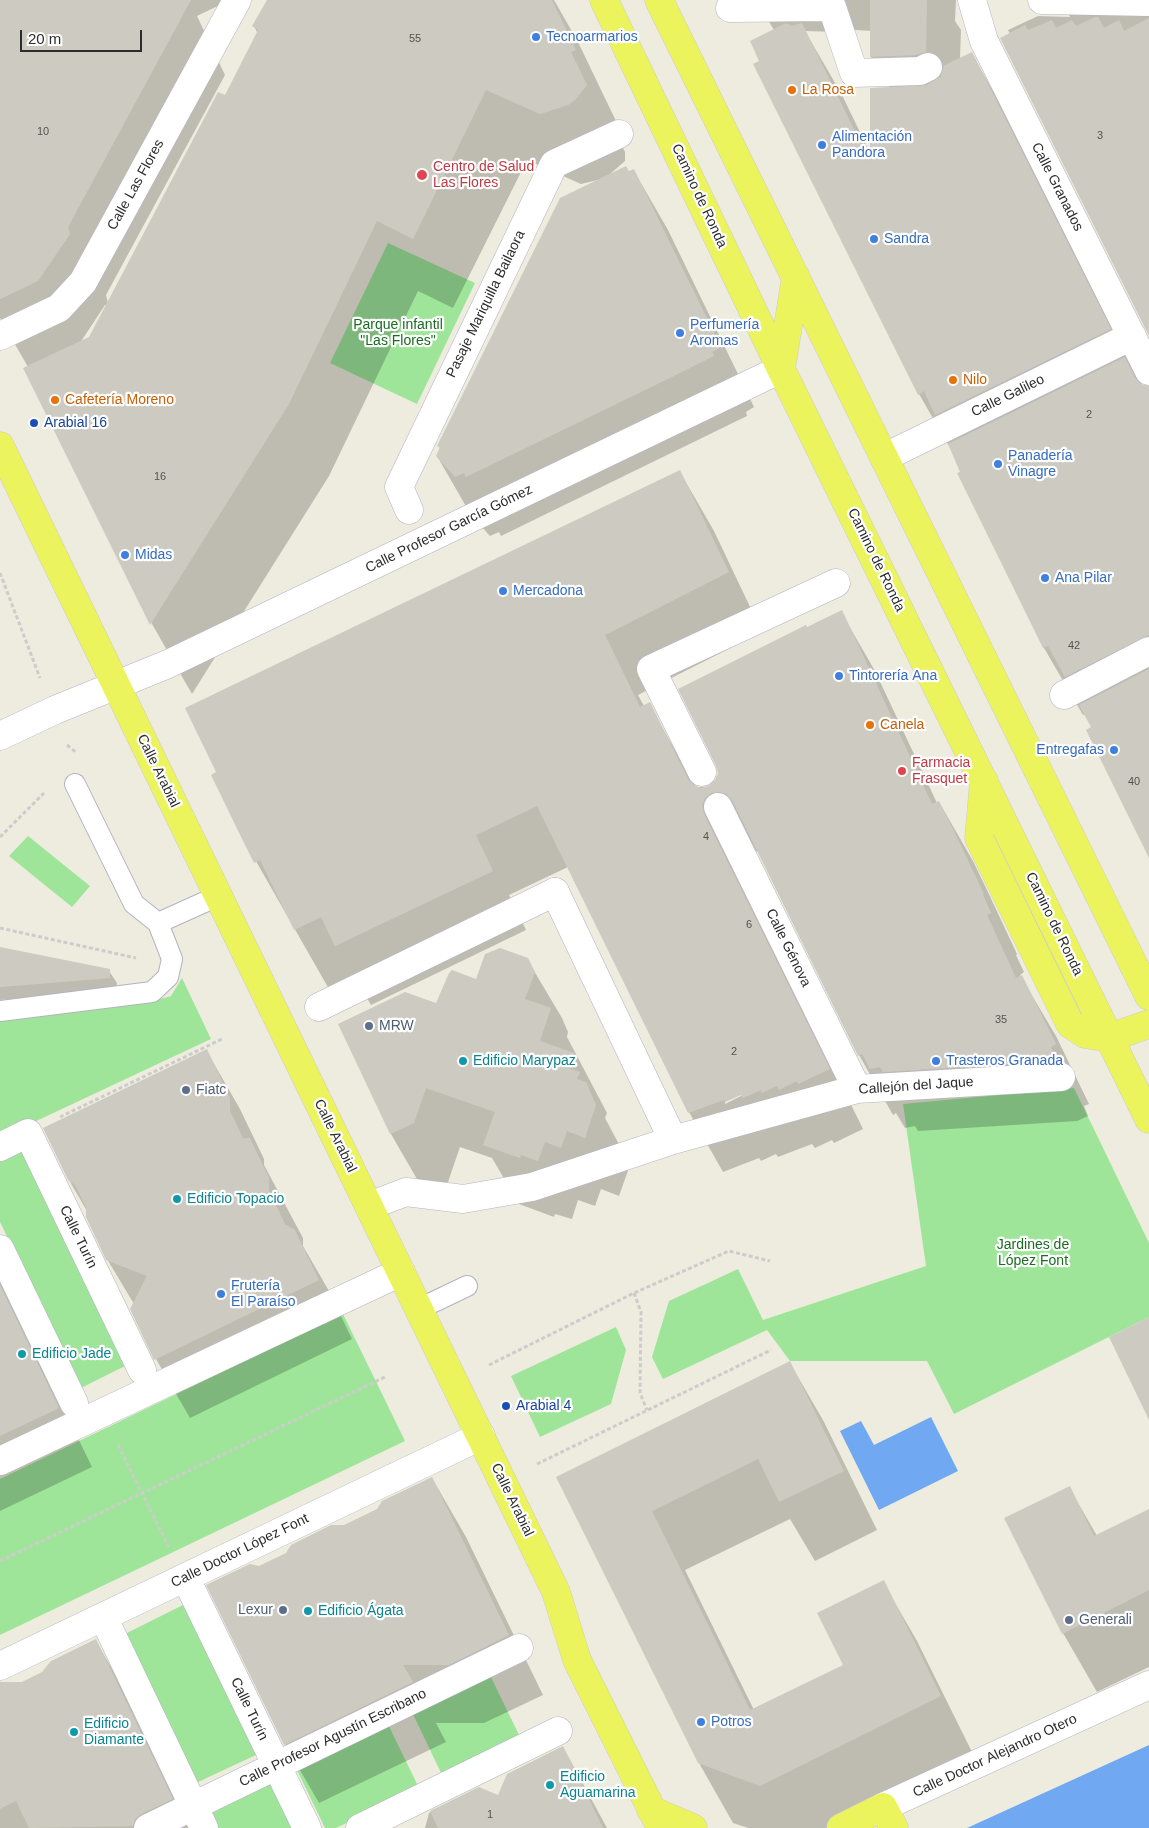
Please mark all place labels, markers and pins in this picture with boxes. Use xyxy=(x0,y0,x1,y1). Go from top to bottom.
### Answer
place label: Tecnoarmarios xyxy=(546,29,638,45)
marker: Tecnoarmarios xyxy=(530,31,542,43)
place label: La Rosa xyxy=(802,82,854,98)
marker: La Rosa xyxy=(786,84,798,96)
place label: Alimentación Pandora xyxy=(832,129,912,162)
marker: Alimentación Pandora xyxy=(816,139,828,151)
place label: Centro de Salud Las Flores xyxy=(433,159,534,192)
marker: Centro de Salud Las Flores xyxy=(415,168,429,182)
place label: Sandra xyxy=(884,231,929,247)
marker: Sandra xyxy=(868,233,880,245)
place label: Perfumería Aromas xyxy=(690,317,759,350)
marker: Perfumería Aromas xyxy=(674,327,686,339)
place label: Nilo xyxy=(963,372,987,388)
marker: Nilo xyxy=(947,374,959,386)
place label: Cafetería Moreno xyxy=(65,392,174,408)
marker: Cafetería Moreno xyxy=(49,394,61,406)
place label: Arabial 16 xyxy=(44,415,107,431)
marker: Arabial 16 xyxy=(28,417,40,429)
place label: Panadería Vinagre xyxy=(1008,448,1073,481)
marker: Panadería Vinagre xyxy=(992,458,1004,470)
place label: Midas xyxy=(135,547,172,563)
marker: Midas xyxy=(119,549,131,561)
place label: Ana Pilar xyxy=(1055,570,1112,586)
marker: Ana Pilar xyxy=(1039,572,1051,584)
place label: Mercadona xyxy=(513,583,583,599)
marker: Mercadona xyxy=(497,585,509,597)
place label: Tintorería Ana xyxy=(849,668,937,684)
marker: Tintorería Ana xyxy=(833,670,845,682)
place label: Canela xyxy=(880,717,924,733)
marker: Canela xyxy=(864,719,876,731)
place label: Entregafas xyxy=(1036,742,1104,758)
marker: Entregafas xyxy=(1108,744,1120,756)
place label: Farmacia Frasquet xyxy=(912,755,970,788)
marker: Farmacia Frasquet xyxy=(896,765,908,777)
place label: MRW xyxy=(379,1018,414,1034)
marker: MRW xyxy=(363,1020,375,1032)
place label: Edificio Marypaz xyxy=(473,1053,576,1069)
place label: Trasteros Granada xyxy=(946,1053,1063,1069)
marker: Edificio Marypaz xyxy=(457,1055,469,1067)
marker: Trasteros Granada xyxy=(930,1055,942,1067)
place label: Fiatc xyxy=(196,1082,226,1098)
marker: Fiatc xyxy=(180,1084,192,1096)
place label: Edificio Topacio xyxy=(187,1191,284,1207)
marker: Edificio Topacio xyxy=(171,1193,183,1205)
place label: Frutería El Paraíso xyxy=(231,1278,296,1310)
marker: Frutería El Paraíso xyxy=(215,1288,227,1300)
place label: Edificio Jade xyxy=(32,1346,111,1362)
marker: Edificio Jade xyxy=(16,1348,28,1360)
place label: Arabial 4 xyxy=(516,1398,571,1414)
marker: Arabial 4 xyxy=(500,1400,512,1412)
place label: Lexur xyxy=(238,1602,273,1618)
place label: Edificio Ágata xyxy=(318,1603,404,1619)
marker: Lexur xyxy=(277,1604,289,1616)
marker: Edificio Ágata xyxy=(302,1605,314,1617)
place label: Generali xyxy=(1079,1612,1132,1628)
marker: Generali xyxy=(1063,1614,1075,1626)
place label: Potros xyxy=(711,1714,751,1730)
place label: Edificio Diamante xyxy=(84,1716,144,1748)
marker: Potros xyxy=(695,1716,707,1728)
marker: Edificio Diamante xyxy=(68,1726,80,1738)
place label: Edificio Aguamarina xyxy=(560,1769,635,1801)
marker: Edificio Aguamarina xyxy=(544,1779,556,1791)

